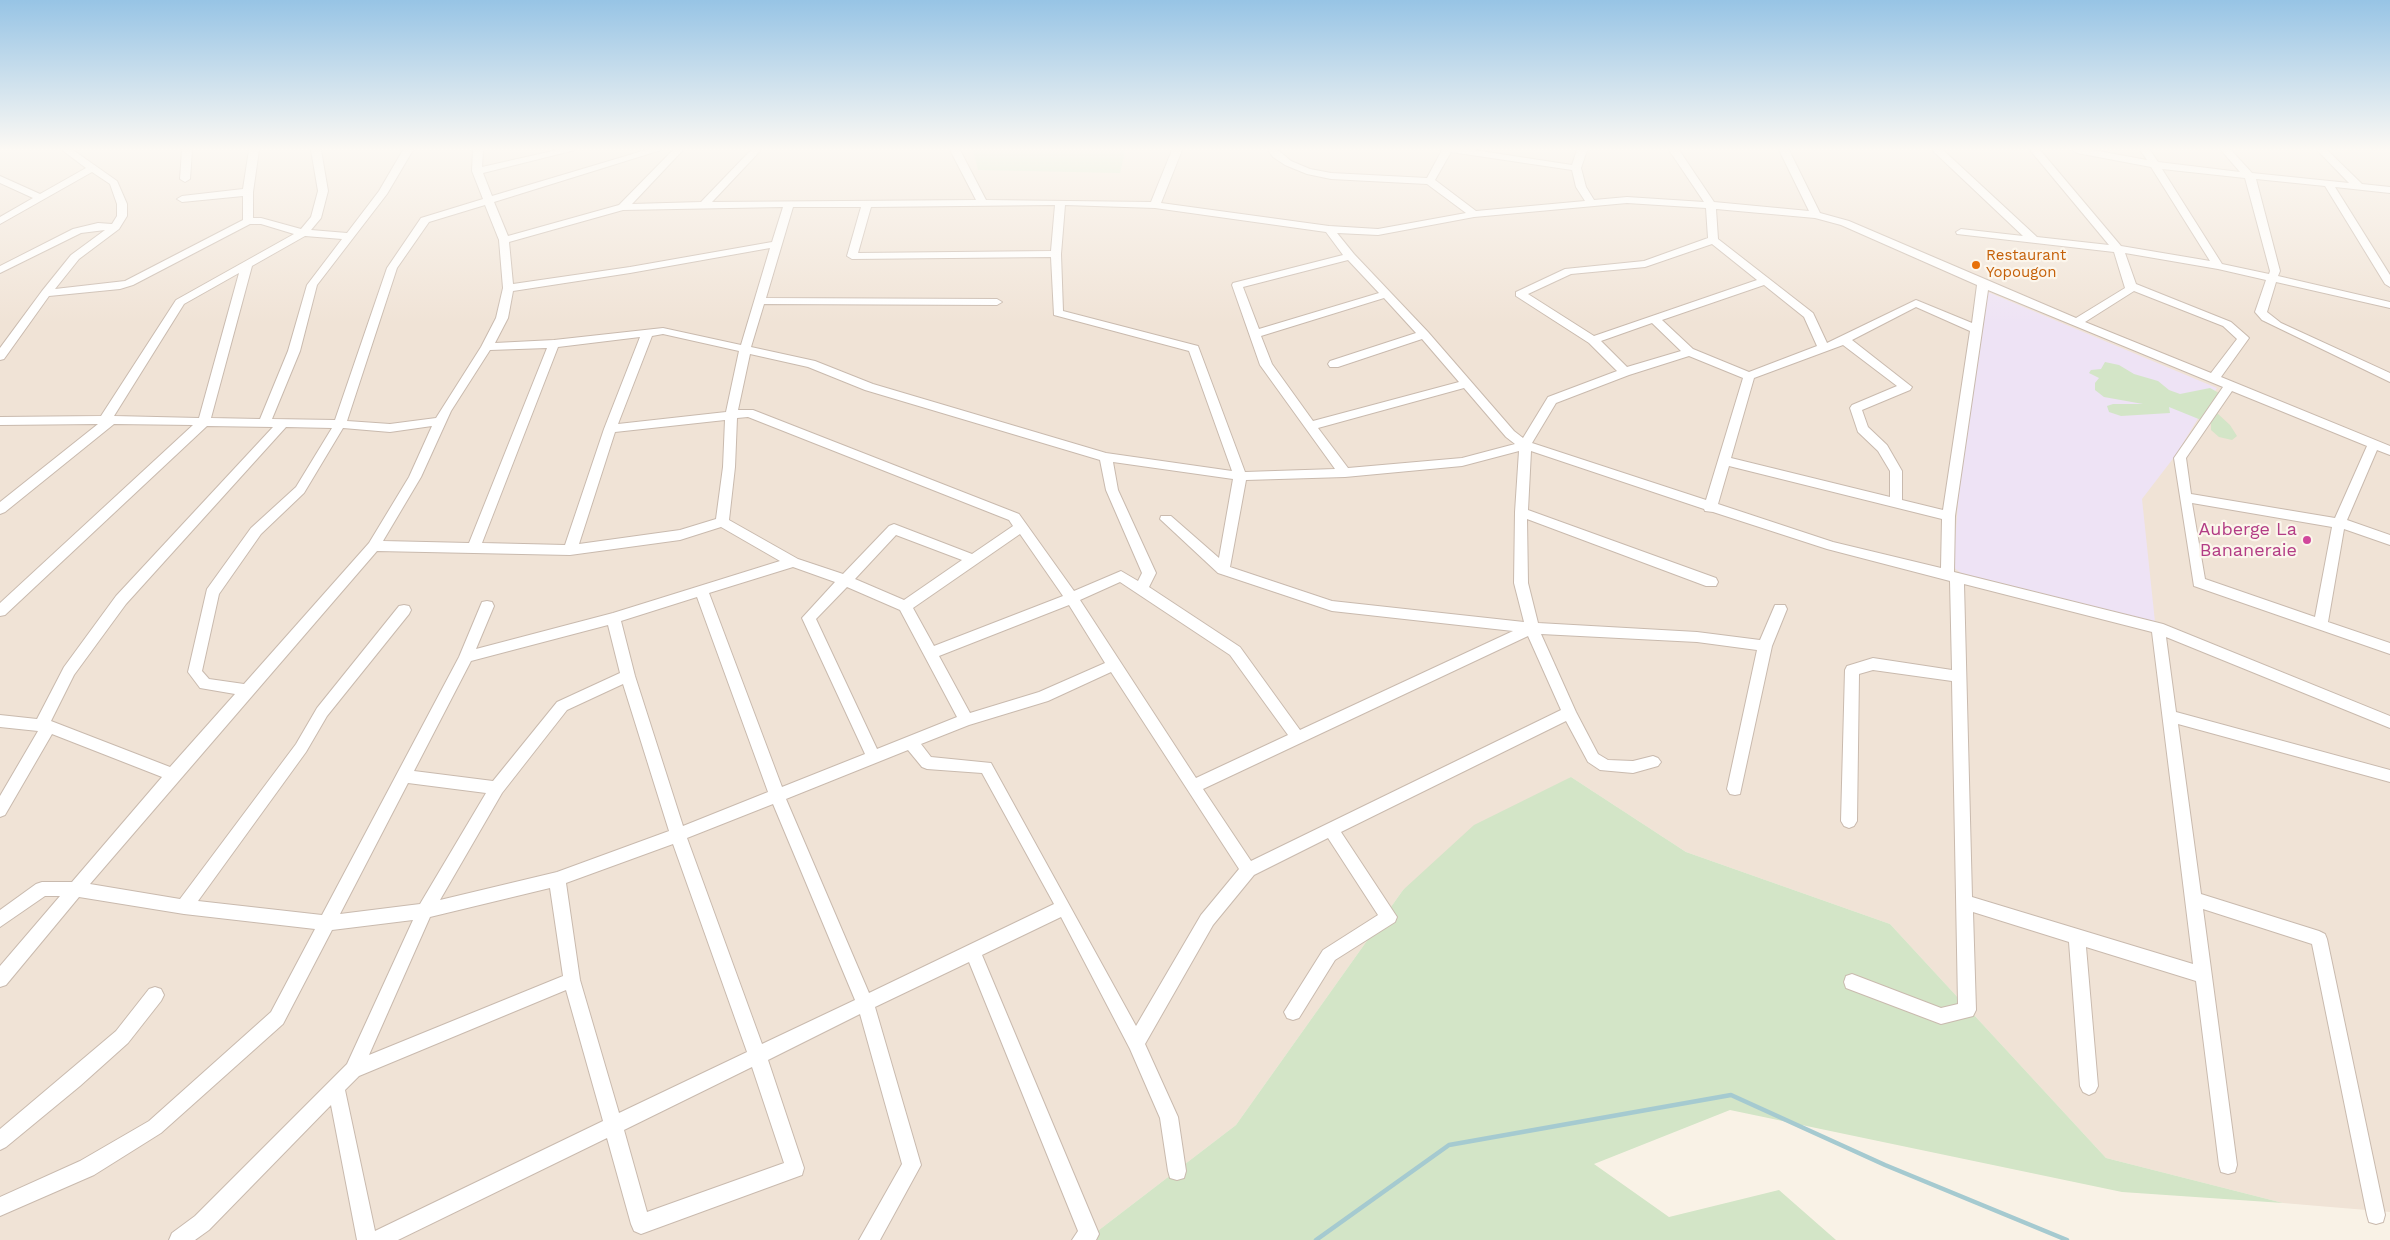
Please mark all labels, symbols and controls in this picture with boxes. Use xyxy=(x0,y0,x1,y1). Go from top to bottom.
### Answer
place label: Restaurant Yopougon xyxy=(1986,247,2066,282)
marker: Restaurant Yopougon xyxy=(1970,259,1982,271)
place label: Auberge La Bananeraie xyxy=(2199,519,2297,562)
marker: Auberge La Bananeraie xyxy=(2301,534,2313,546)

